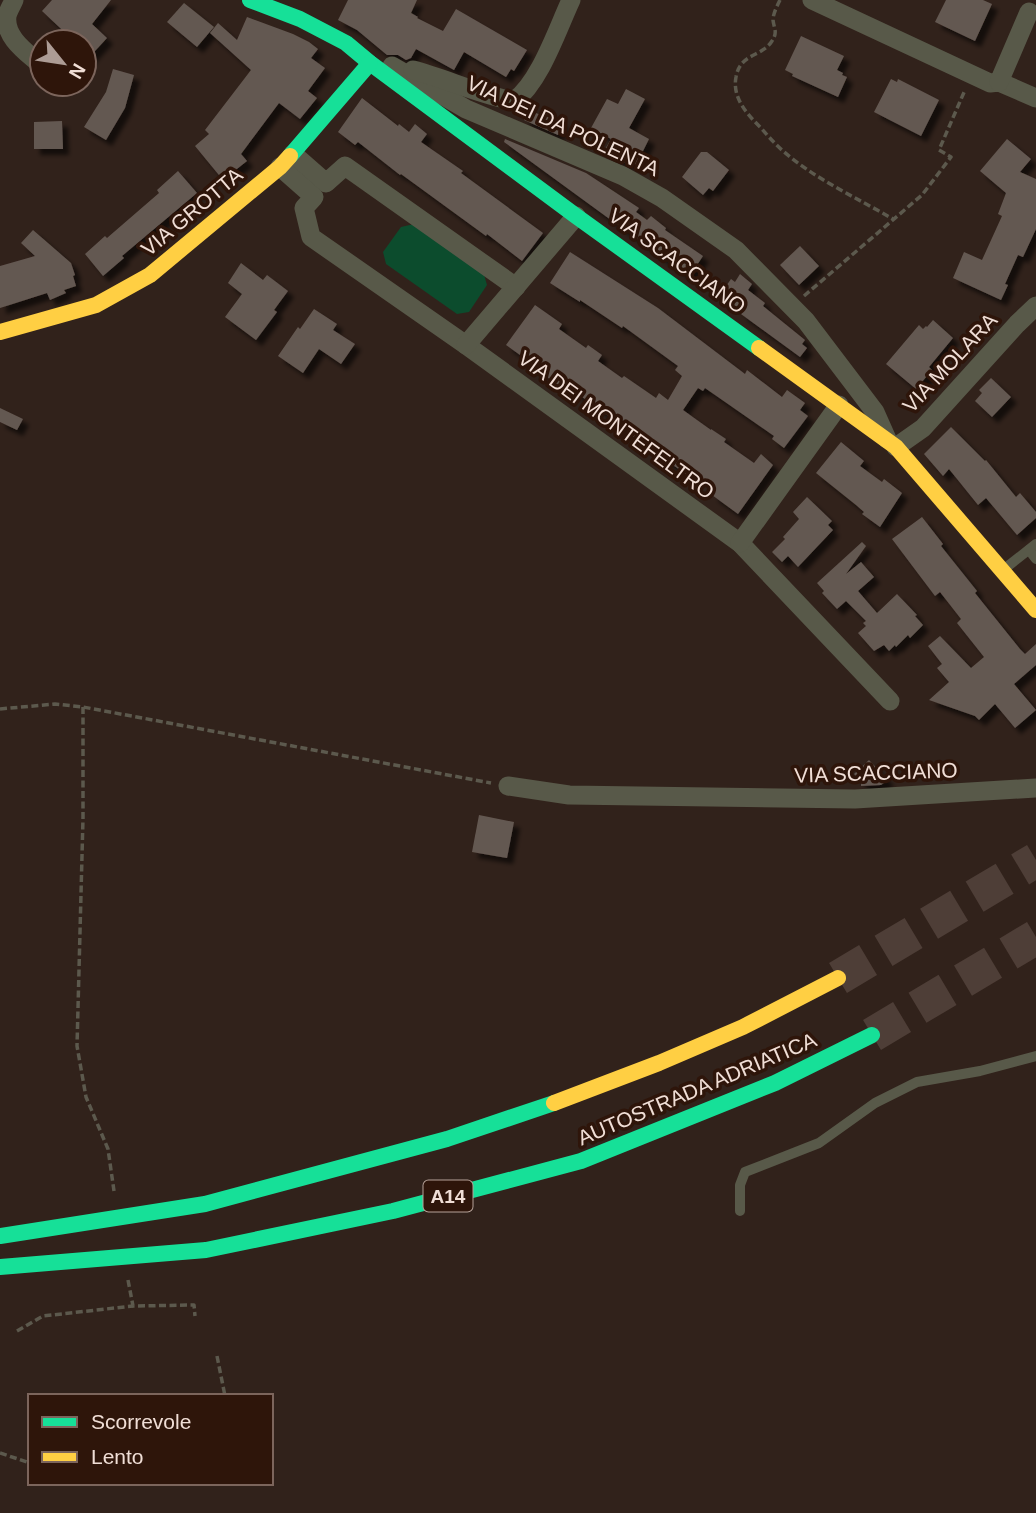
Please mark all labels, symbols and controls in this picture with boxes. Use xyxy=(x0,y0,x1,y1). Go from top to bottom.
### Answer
north arrow xyxy=(28,28,98,98)
text: N xyxy=(65,60,90,82)
street label: VIA DEI DA POLENTA xyxy=(463,71,663,180)
street label: VIA GROTTA xyxy=(137,163,247,260)
street label: VIA SCACCIANO xyxy=(604,203,750,318)
street label: VIA MOLARA xyxy=(898,308,1001,417)
street label: VIA DEI MONTEFELTRO xyxy=(514,346,719,503)
street label: VIA SCACCIANO xyxy=(794,758,958,787)
street label: AUTOSTRADA ADRIATICA xyxy=(574,1028,820,1149)
road number: A14 xyxy=(424,1180,472,1212)
legend xyxy=(28,1394,273,1485)
text: Scorrevole xyxy=(91,1410,191,1433)
text: Lento xyxy=(91,1445,144,1468)

